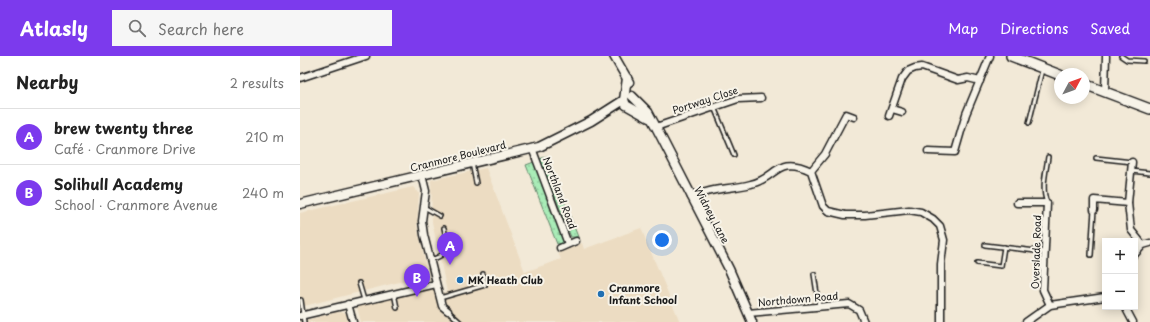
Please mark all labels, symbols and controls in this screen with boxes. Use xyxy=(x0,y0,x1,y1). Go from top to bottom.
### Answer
search box xyxy=(112,10,392,46)
text: Atlasly xyxy=(20,14,88,42)
icon: search xyxy=(126,17,148,39)
text: Search here xyxy=(158,17,244,40)
text: Map xyxy=(948,18,978,39)
text: Directions xyxy=(1000,18,1068,39)
text: Saved xyxy=(1090,18,1130,39)
north arrow xyxy=(1054,68,1090,104)
text: Nearby xyxy=(16,69,78,95)
text: 2 results xyxy=(230,73,284,92)
street label: Portway Close xyxy=(670,82,740,118)
text: brew twenty three xyxy=(54,116,193,139)
text: A xyxy=(24,127,34,146)
text: 210 m xyxy=(245,127,284,146)
street label: Cranmore Boulevard xyxy=(408,136,507,175)
text: Café · Cranmore Drive xyxy=(54,139,196,158)
street label: Northland Road xyxy=(540,155,581,231)
text: Solihull Academy xyxy=(54,172,183,195)
text: B xyxy=(25,183,33,202)
text: 240 m xyxy=(242,183,284,202)
street label: Widney Lane xyxy=(691,184,734,246)
text: School · Cranmore Avenue xyxy=(54,195,218,214)
street label: Overslade Road xyxy=(1027,214,1044,289)
your location xyxy=(652,230,672,250)
pin: A xyxy=(437,232,463,265)
map controls xyxy=(1102,238,1138,310)
button: + xyxy=(1102,238,1138,274)
pin: B xyxy=(404,264,430,297)
place label: MK Heath Club xyxy=(468,272,543,287)
button: − xyxy=(1102,274,1138,310)
marker: MK Heath Club xyxy=(455,275,465,285)
place label: Cranmore Infant School xyxy=(609,280,677,307)
street label: Northdown Road xyxy=(757,288,839,309)
marker: Cranmore Infant School xyxy=(596,289,606,299)

